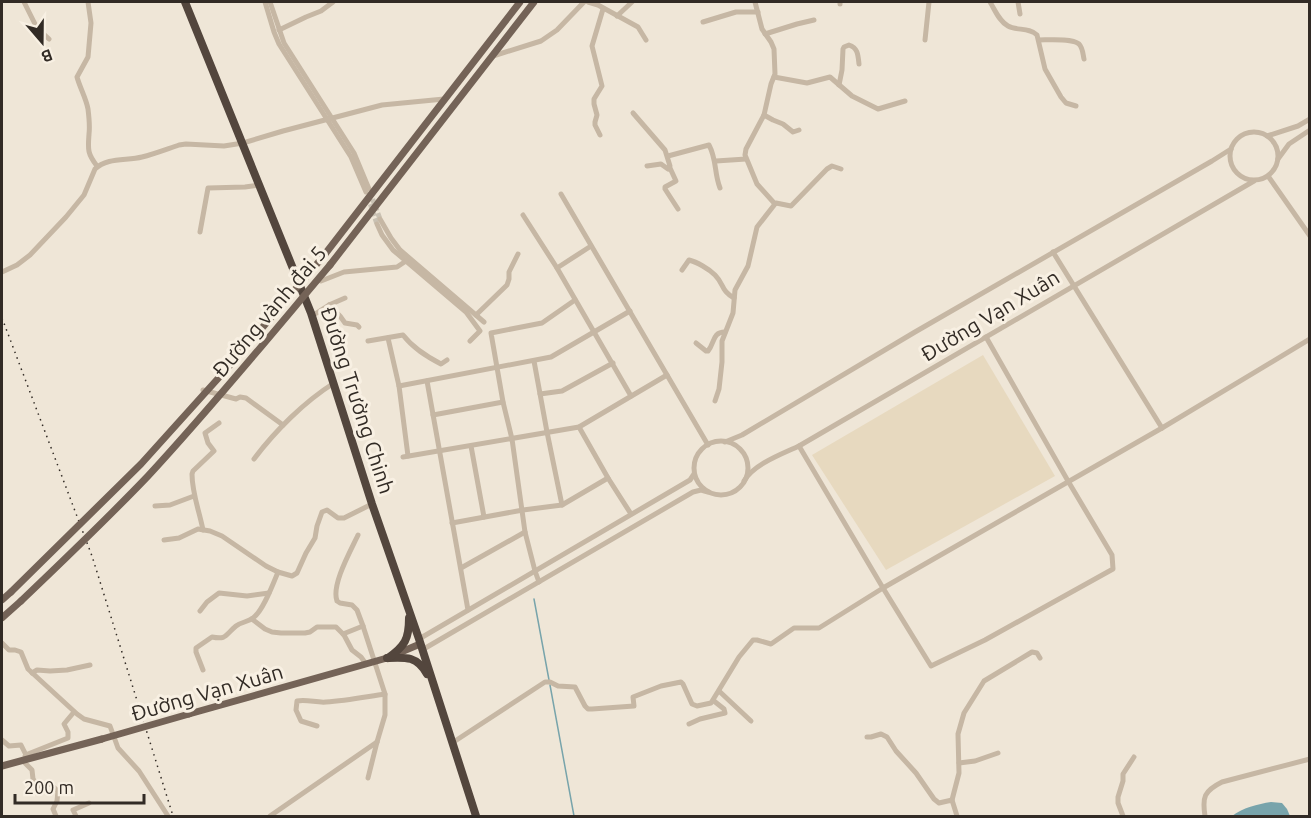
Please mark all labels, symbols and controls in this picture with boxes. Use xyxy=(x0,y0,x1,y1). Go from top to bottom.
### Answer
north arrow xyxy=(12,12,72,72)
text: B xyxy=(39,46,55,66)
street label: Đường vành đai 5 xyxy=(207,241,331,381)
street label: Đường Vạn Xuân xyxy=(917,264,1063,366)
street label: Đường Trường Chinh xyxy=(316,303,400,497)
street label: Đường Vạn Xuân xyxy=(128,659,286,725)
scale bar xyxy=(15,767,144,805)
text: 200 m xyxy=(24,777,74,797)

